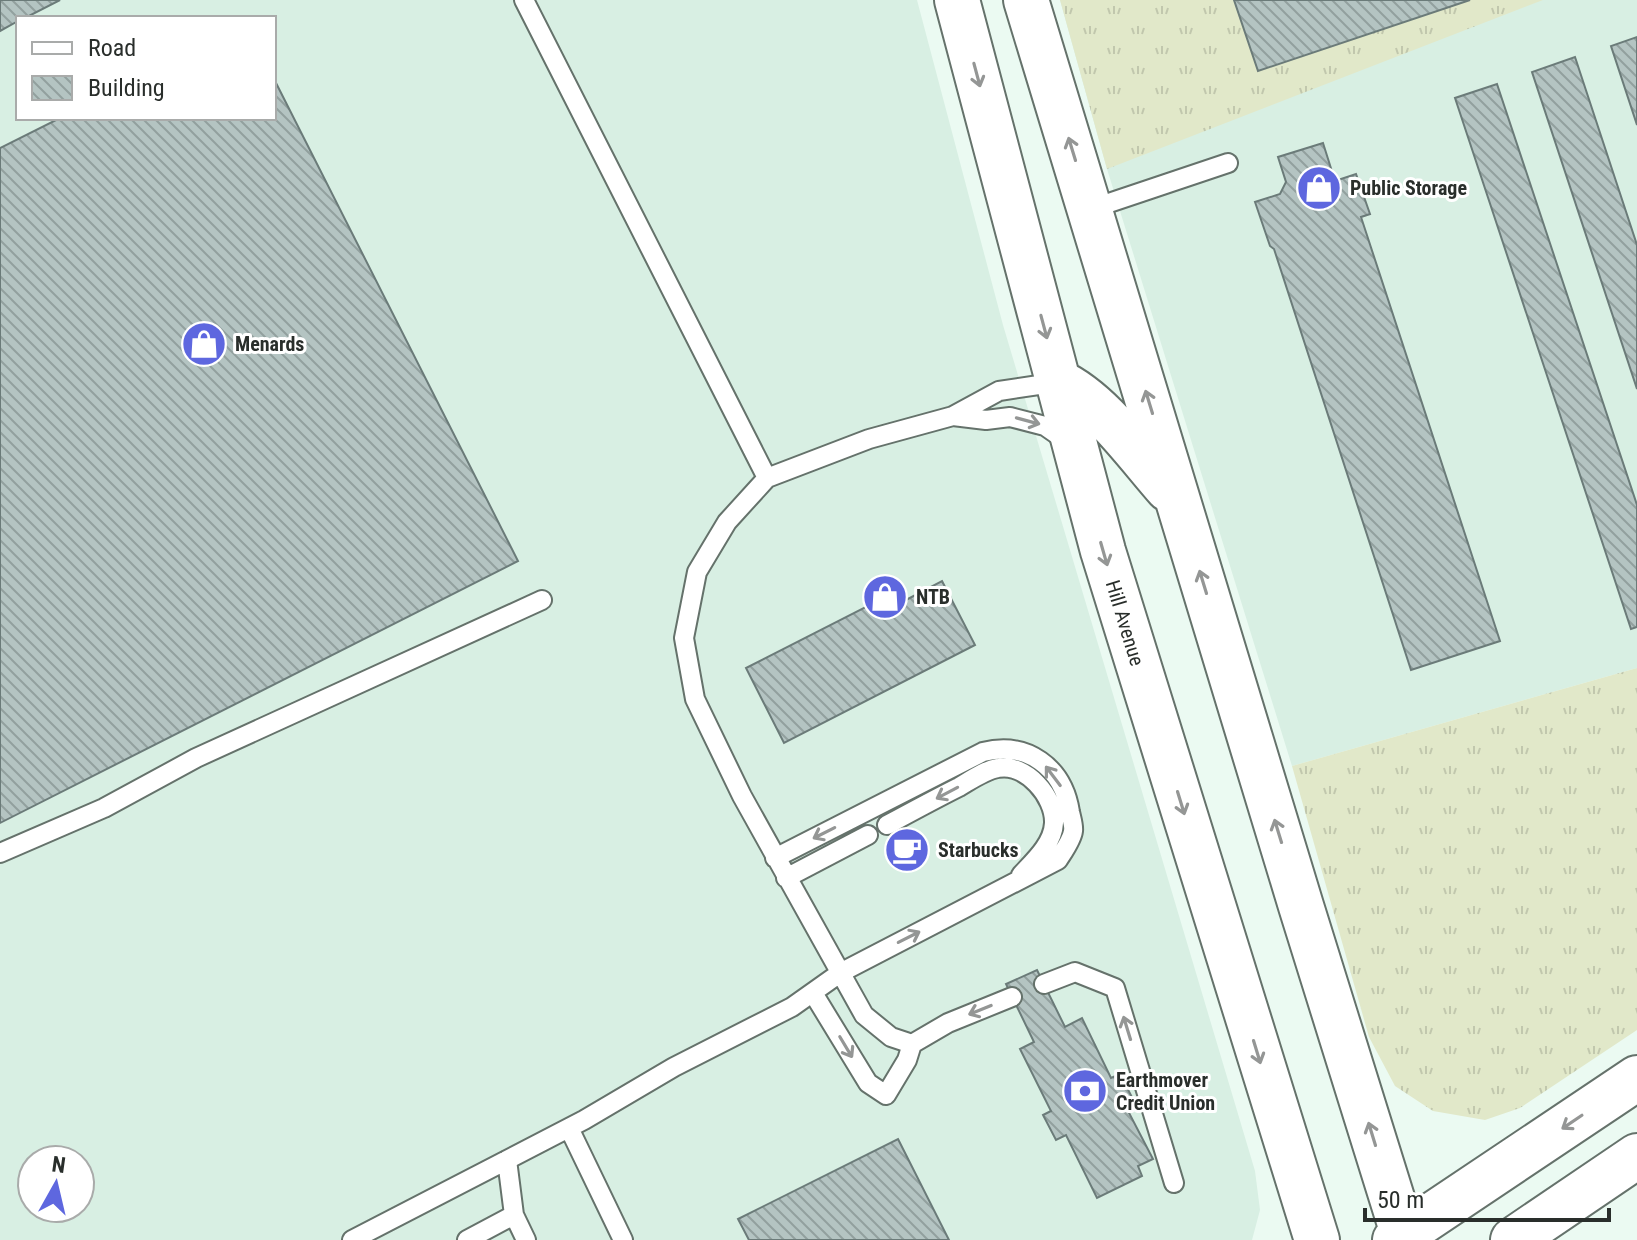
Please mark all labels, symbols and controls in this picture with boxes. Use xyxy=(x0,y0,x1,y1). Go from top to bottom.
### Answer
legend xyxy=(16,16,276,120)
text: Road xyxy=(88,34,136,62)
one-way arrow xyxy=(970,62,985,88)
text: Building xyxy=(88,74,165,102)
one-way arrow xyxy=(1064,137,1079,163)
shop icon: Public Storage xyxy=(1295,164,1343,212)
place label: Public Storage xyxy=(1350,176,1467,200)
one-way arrow xyxy=(1037,313,1052,339)
shop icon: Menards xyxy=(180,320,228,368)
place label: Menards xyxy=(235,332,304,356)
one-way arrow xyxy=(1141,390,1155,415)
one-way arrow xyxy=(1014,415,1040,430)
one-way arrow xyxy=(1098,541,1113,567)
one-way arrow xyxy=(1195,570,1210,595)
shop icon: NTB xyxy=(861,573,909,621)
street label: Hill Avenue xyxy=(1101,577,1149,669)
place label: NTB xyxy=(916,585,950,609)
one-way arrow xyxy=(1045,766,1062,787)
one-way arrow xyxy=(936,785,959,801)
one-way arrow xyxy=(1175,790,1189,815)
one-way arrow xyxy=(1270,819,1285,845)
one-way arrow xyxy=(812,826,836,841)
cafe icon: Starbucks xyxy=(883,826,931,874)
place label: Starbucks xyxy=(938,838,1019,862)
one-way arrow xyxy=(897,929,921,945)
one-way arrow xyxy=(968,1004,993,1019)
one-way arrow xyxy=(1119,1015,1134,1041)
one-way arrow xyxy=(838,1035,854,1058)
one-way arrow xyxy=(1250,1038,1265,1064)
bank icon: Earthmover Credit Union xyxy=(1061,1067,1109,1115)
place label: Earthmover Credit Union xyxy=(1116,1068,1215,1115)
one-way arrow xyxy=(1562,1114,1584,1130)
one-way arrow xyxy=(1364,1121,1379,1147)
north arrow xyxy=(16,1144,96,1224)
text: N xyxy=(50,1151,67,1178)
scale bar xyxy=(1365,1172,1609,1222)
text: 50 m xyxy=(1377,1186,1424,1214)

